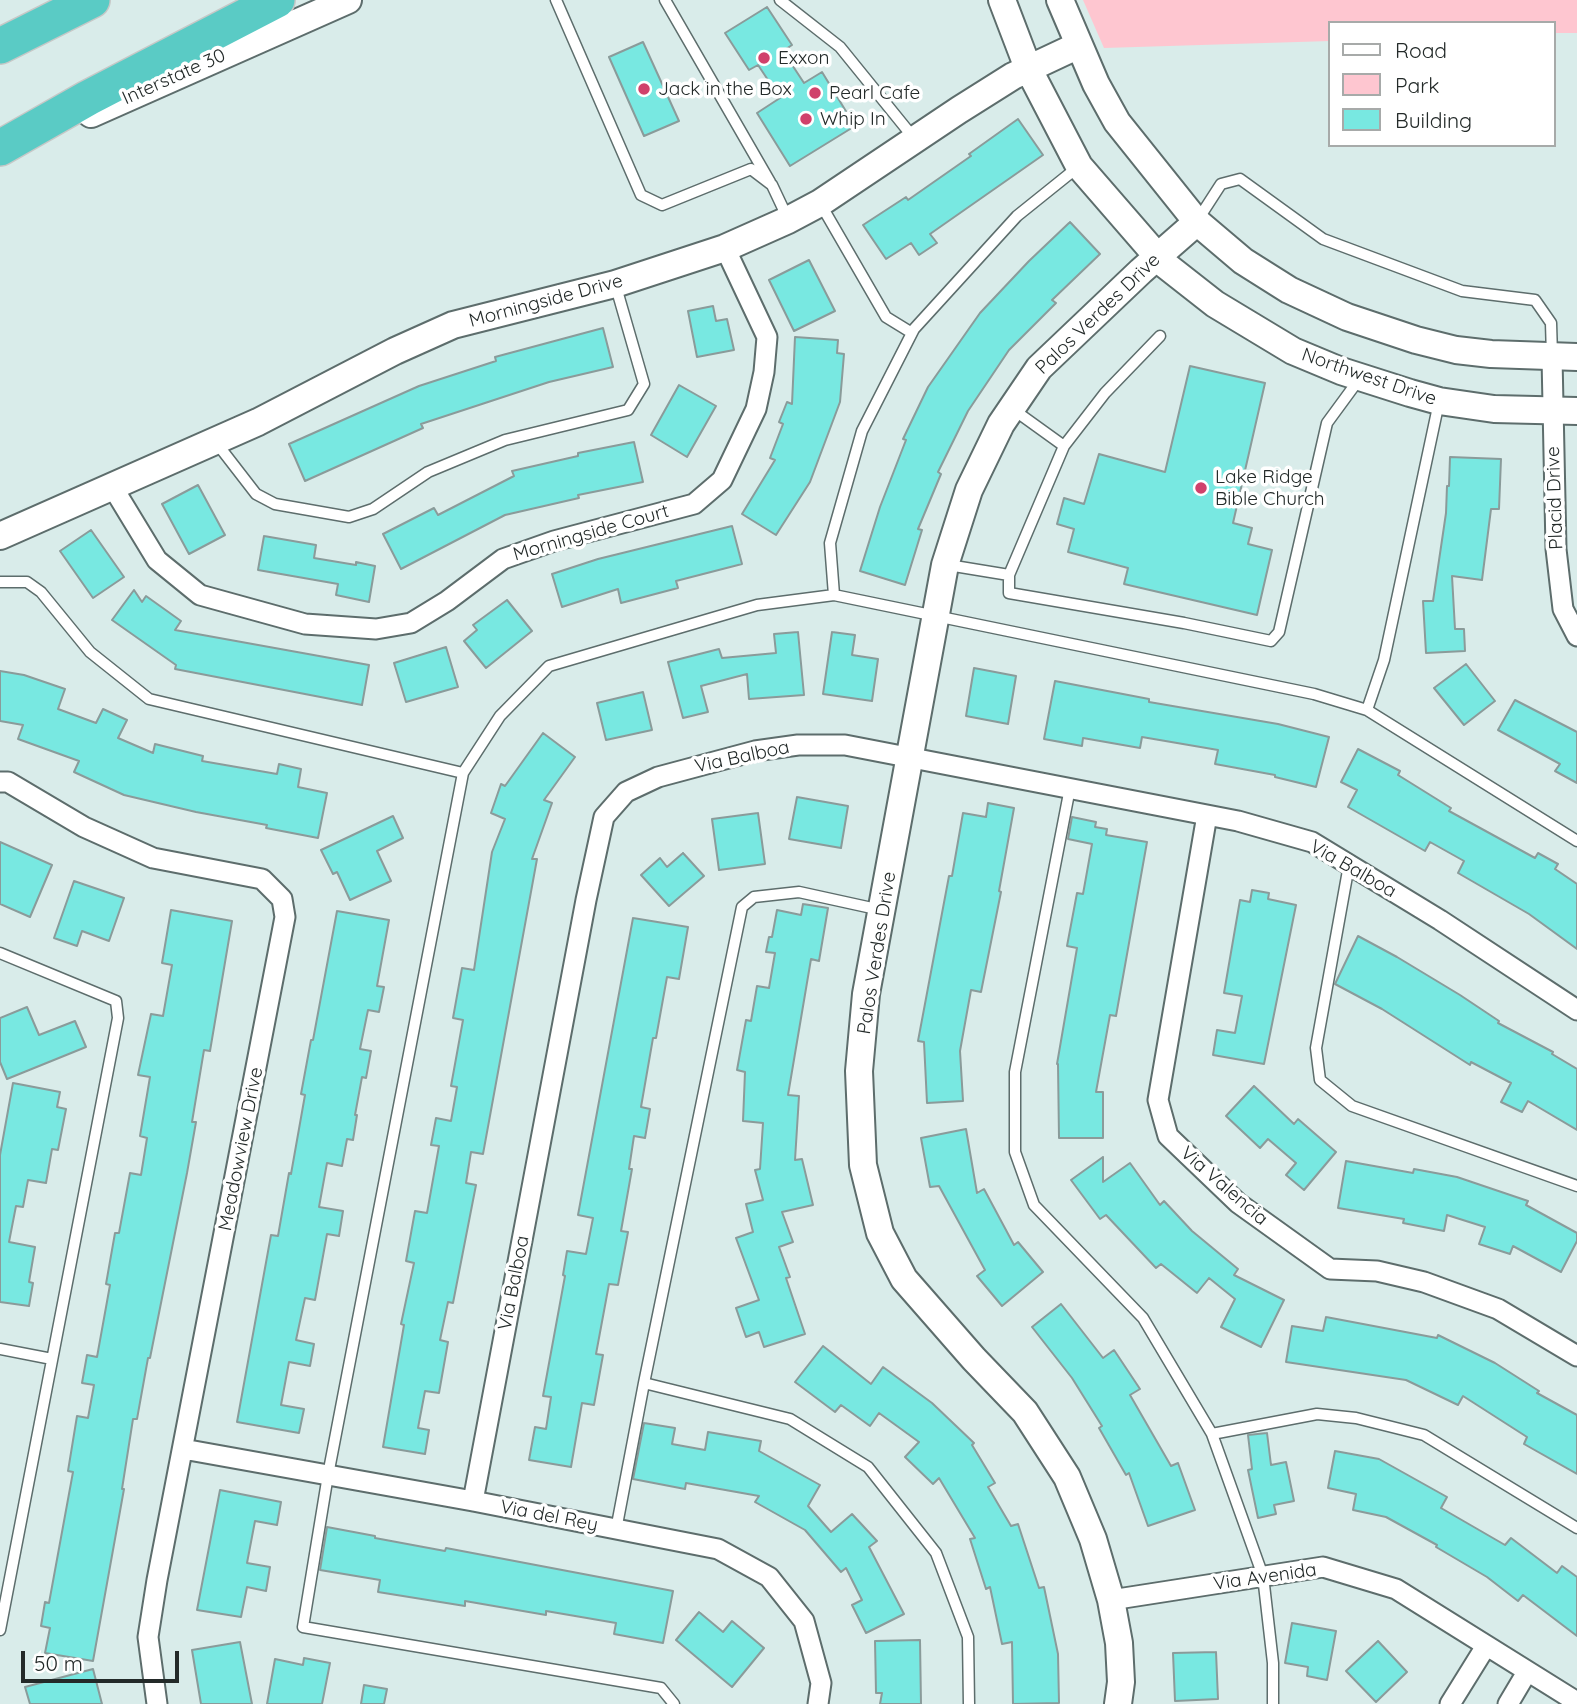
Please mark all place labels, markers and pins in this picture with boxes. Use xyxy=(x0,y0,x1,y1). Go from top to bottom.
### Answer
place label: Exxon xyxy=(778,47,829,69)
marker: Exxon xyxy=(756,50,772,66)
place label: Jack in the Box xyxy=(658,78,792,100)
marker: Jack in the Box xyxy=(636,81,652,97)
place label: Pearl Cafe xyxy=(829,82,920,104)
marker: Pearl Cafe xyxy=(807,85,823,101)
place label: Whip In xyxy=(820,108,886,130)
marker: Whip In xyxy=(798,111,814,127)
place label: Lake Ridge Bible Church xyxy=(1215,466,1325,510)
marker: Lake Ridge Bible Church xyxy=(1193,480,1209,496)

